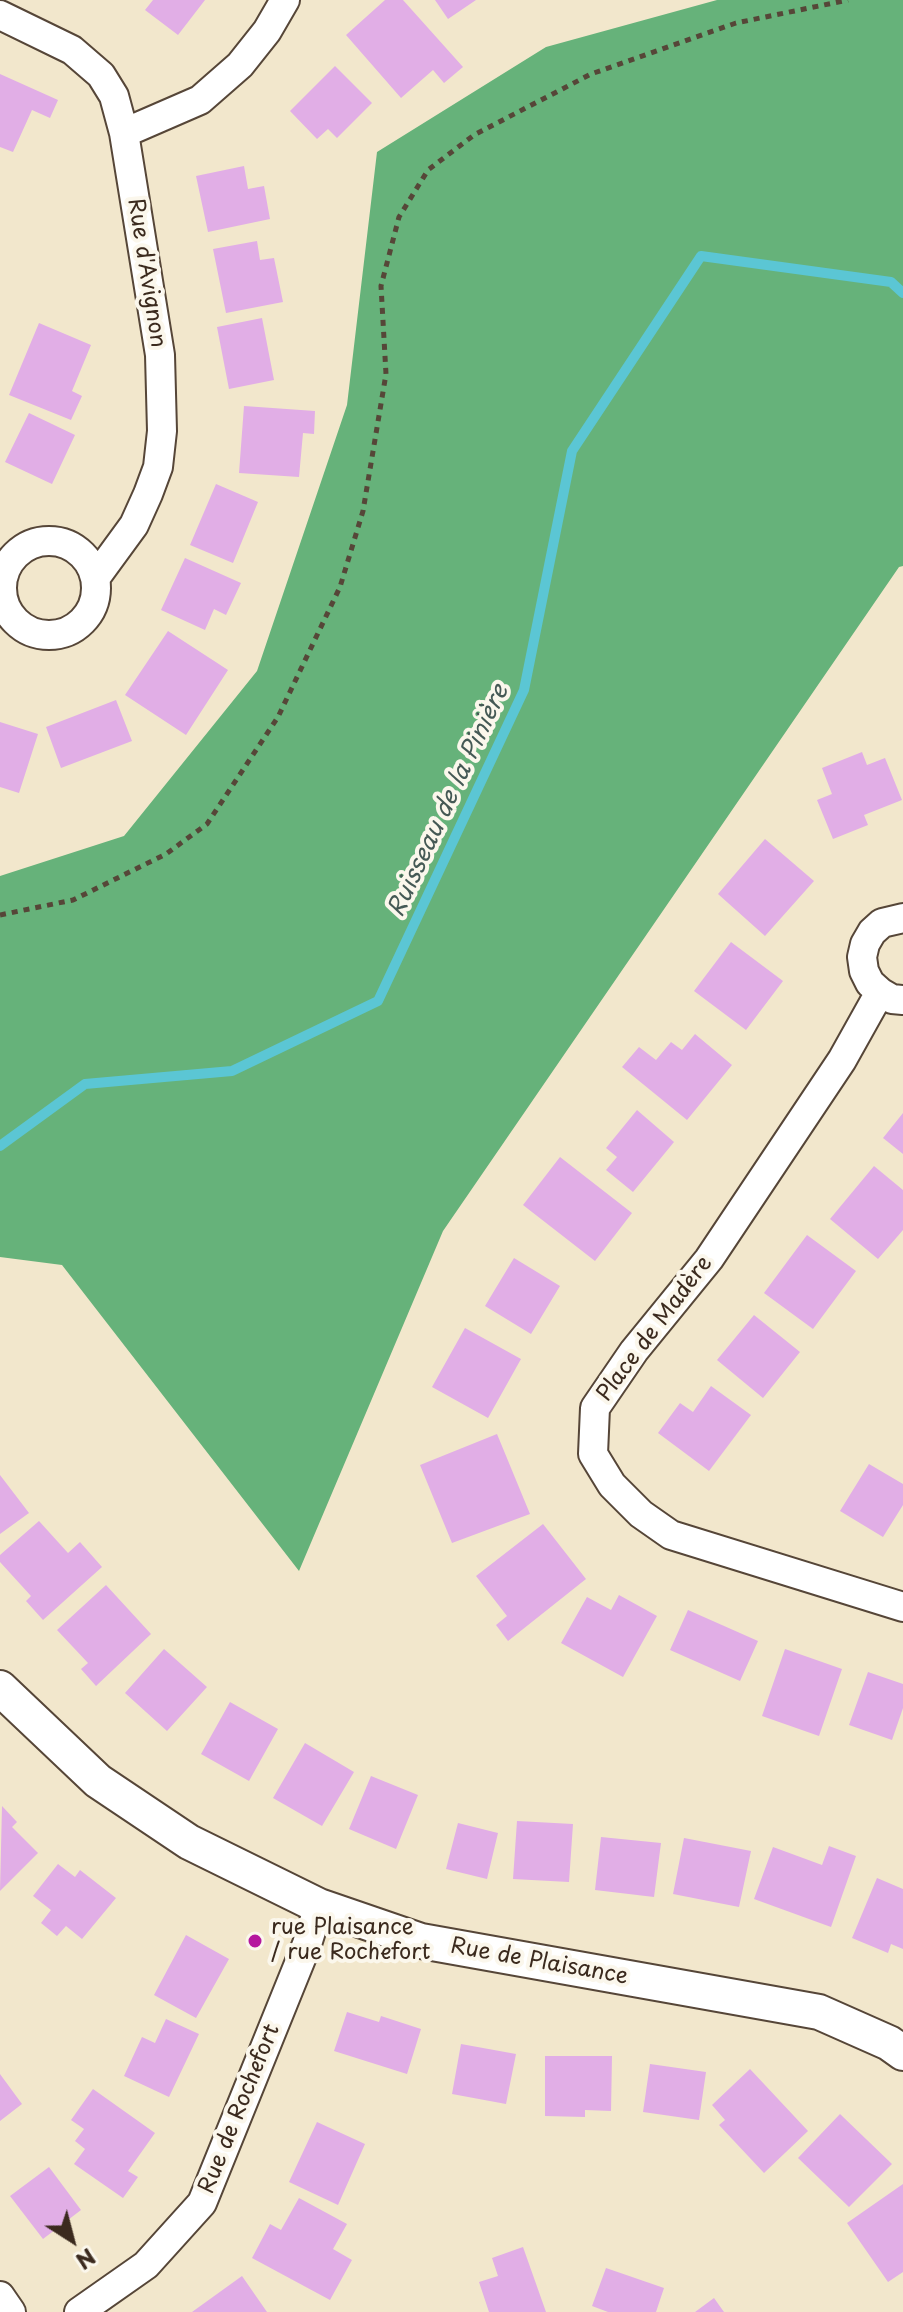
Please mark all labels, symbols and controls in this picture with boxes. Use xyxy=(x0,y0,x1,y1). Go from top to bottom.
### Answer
street label: Rue d'Avignon xyxy=(121,197,171,349)
water label: Ruisseau de la Pinière xyxy=(383,680,515,922)
street label: Place de Madère xyxy=(592,1251,718,1407)
place label: rue Plaisance / rue Rochefort xyxy=(271,1915,430,1966)
marker: rue Plaisance / rue Rochefort xyxy=(246,1932,264,1950)
street label: Rue de Plaisance xyxy=(448,1933,630,1991)
street label: Rue de Rochefort xyxy=(194,2020,286,2198)
north arrow xyxy=(32,2200,112,2280)
text: N xyxy=(70,2241,103,2278)

